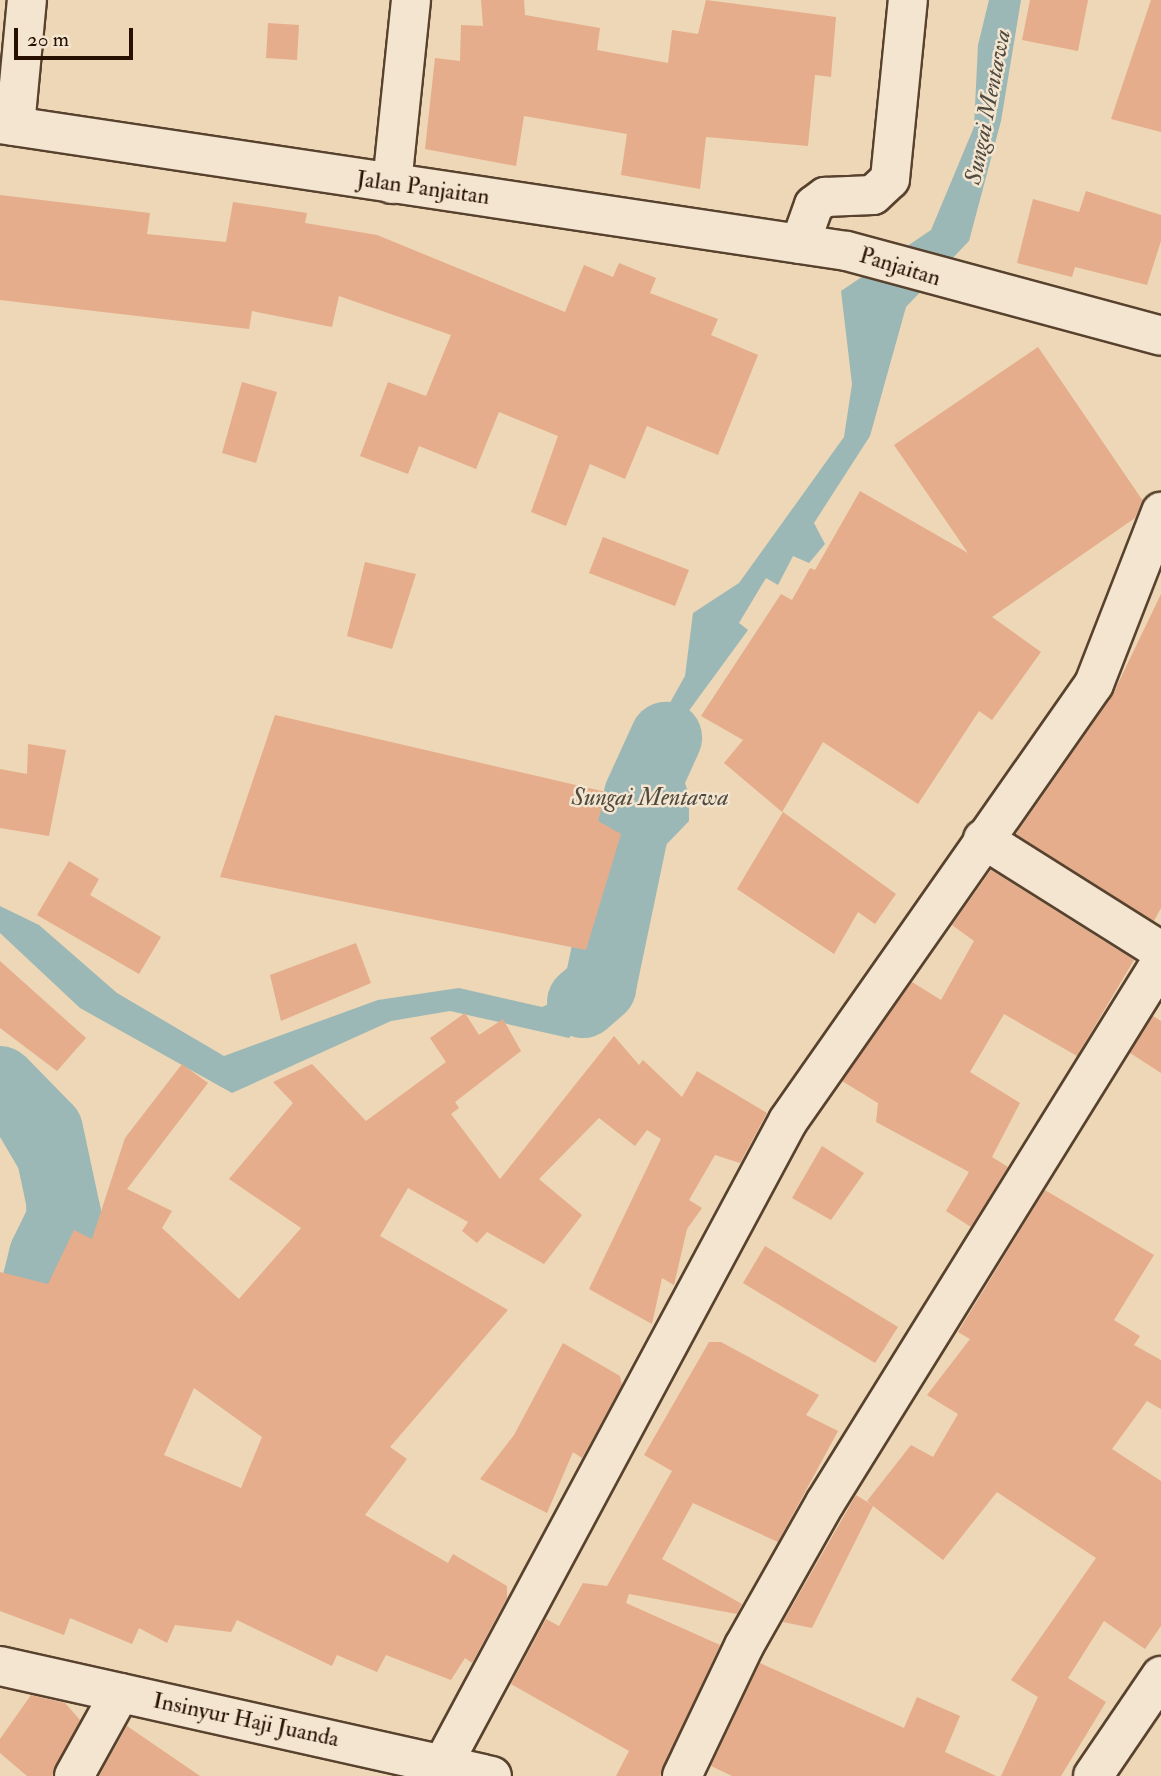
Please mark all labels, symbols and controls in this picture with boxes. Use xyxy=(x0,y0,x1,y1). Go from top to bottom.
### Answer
scale bar xyxy=(18,14,136,58)
text: 20 m xyxy=(27,26,69,53)
water label: Sungai Mentawa xyxy=(959,27,1017,187)
street label: Jalan Panjaitan xyxy=(355,165,491,211)
street label: Panjaitan xyxy=(856,242,944,292)
water label: Sungai Mentawa xyxy=(572,784,728,812)
street label: Insinyur Haji Juanda xyxy=(150,1687,342,1753)

